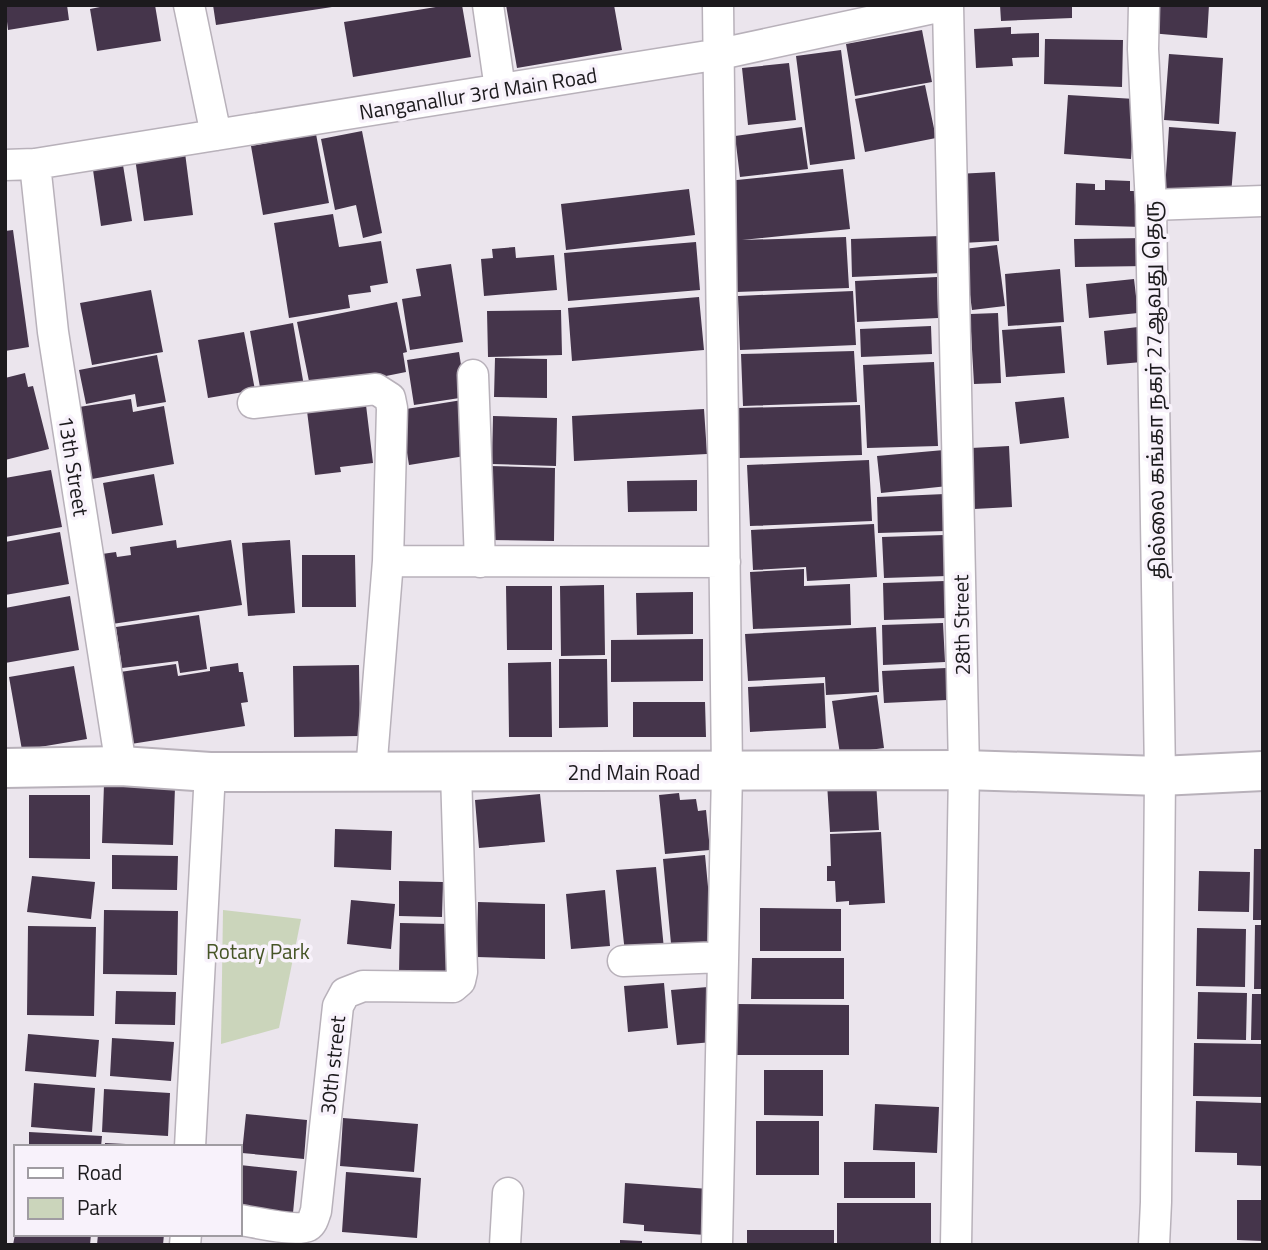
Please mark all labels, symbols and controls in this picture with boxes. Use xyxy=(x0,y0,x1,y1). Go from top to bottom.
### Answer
street label: Nanganallur 3rd Main Road xyxy=(357,58,599,128)
street label: தில்லை கங்கா நகர் 27ஆவது தெரு xyxy=(1135,200,1173,580)
street label: 13th Street xyxy=(50,414,98,519)
street label: 28th Street xyxy=(944,574,978,676)
street label: 2nd Main Road xyxy=(568,756,700,788)
park label: Rotary Park xyxy=(206,935,310,967)
street label: 30th street xyxy=(311,1013,353,1116)
legend xyxy=(14,1145,242,1236)
text: Road xyxy=(77,1156,122,1188)
text: Park xyxy=(77,1191,117,1223)

